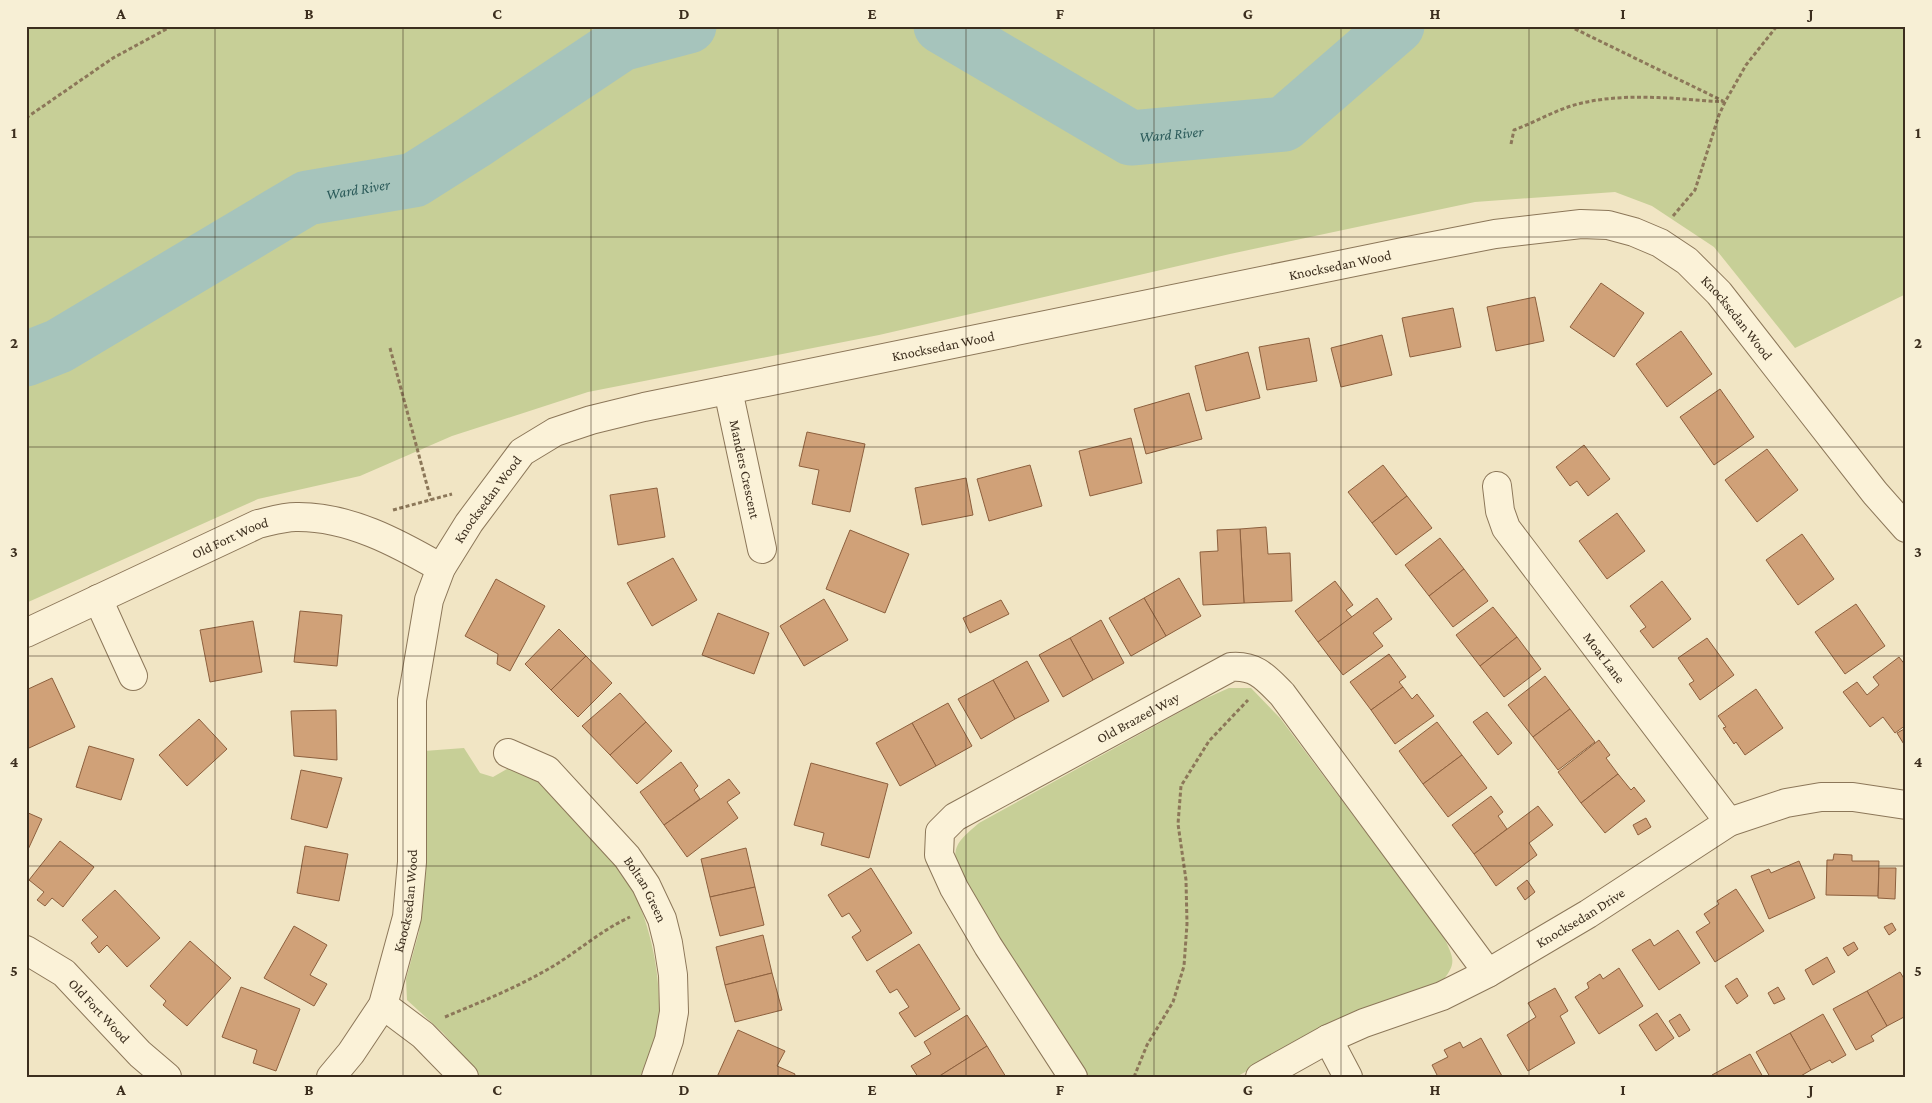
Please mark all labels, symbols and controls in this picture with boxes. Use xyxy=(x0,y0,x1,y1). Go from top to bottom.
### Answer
text: A xyxy=(115,5,126,22)
text: B xyxy=(304,5,314,22)
text: C xyxy=(492,5,502,22)
text: D xyxy=(678,5,690,22)
text: E xyxy=(867,5,877,22)
text: F xyxy=(1056,5,1065,22)
text: G xyxy=(1243,5,1253,22)
text: H xyxy=(1430,5,1441,22)
text: I xyxy=(1620,5,1626,22)
text: J xyxy=(1806,5,1814,22)
water label: Ward River xyxy=(1139,123,1205,145)
text: 1 xyxy=(11,124,17,141)
text: 1 xyxy=(1915,124,1921,141)
water label: Ward River xyxy=(325,176,392,203)
street label: Knocksedan Wood xyxy=(1287,247,1393,283)
street label: Knocksedan Wood xyxy=(1698,272,1776,363)
street label: Knocksedan Wood xyxy=(891,328,996,364)
text: 2 xyxy=(10,334,18,351)
text: 2 xyxy=(1914,334,1922,351)
street label: Manders Crescent xyxy=(727,418,763,521)
street label: Knocksedan Wood xyxy=(451,452,525,546)
street label: Old Fort Wood xyxy=(189,514,270,562)
text: 3 xyxy=(10,543,18,560)
text: 3 xyxy=(1914,543,1922,560)
street label: Moat Lane xyxy=(1580,629,1629,686)
street label: Old Brazeel Way xyxy=(1094,688,1182,747)
text: 4 xyxy=(10,753,19,770)
text: 4 xyxy=(1914,753,1923,770)
street label: Knocksedan Wood xyxy=(390,849,420,954)
street label: Boltan Green xyxy=(621,853,670,925)
street label: Knocksedan Drive xyxy=(1533,884,1628,951)
text: 5 xyxy=(10,962,18,979)
text: 5 xyxy=(1914,962,1922,979)
street label: Old Fort Wood xyxy=(65,975,134,1047)
text: A xyxy=(115,1081,126,1098)
text: B xyxy=(304,1081,314,1098)
text: C xyxy=(492,1081,502,1098)
text: D xyxy=(678,1081,690,1098)
text: E xyxy=(867,1081,877,1098)
text: F xyxy=(1056,1081,1065,1098)
text: G xyxy=(1243,1081,1253,1098)
text: H xyxy=(1430,1081,1441,1098)
text: I xyxy=(1620,1081,1626,1098)
text: J xyxy=(1806,1081,1814,1098)

